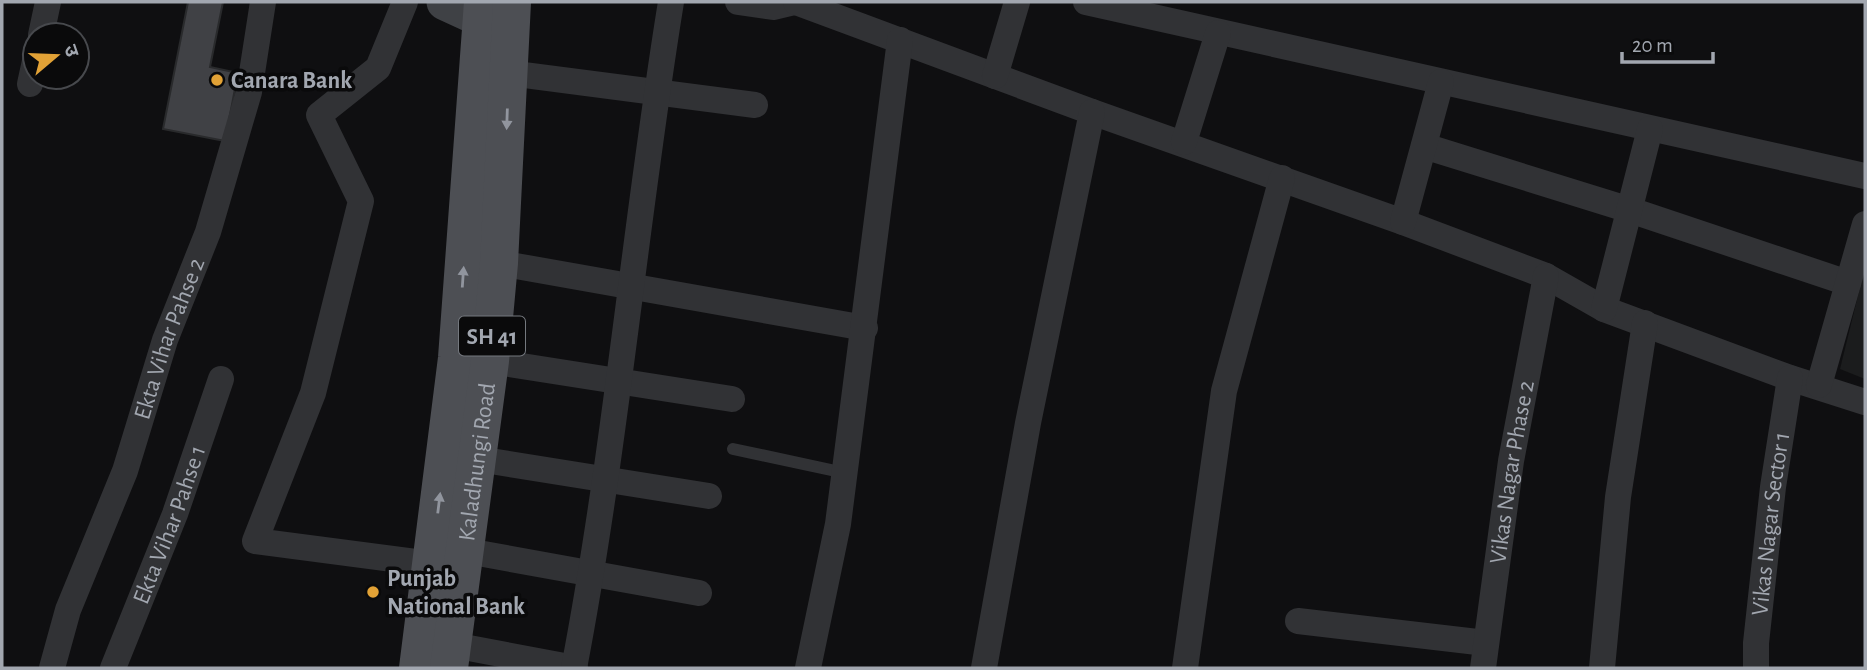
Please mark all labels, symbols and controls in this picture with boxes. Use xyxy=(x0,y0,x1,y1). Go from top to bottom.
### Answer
north arrow xyxy=(21,21,91,91)
scale bar xyxy=(1622,21,1713,65)
text: 20 m xyxy=(1632,35,1673,56)
text: उ xyxy=(60,43,82,60)
place label: Canara Bank xyxy=(231,69,352,93)
marker: Canara Bank xyxy=(209,72,225,88)
one-way arrow xyxy=(501,108,512,130)
street label: Ekta Vihar Pahse 2 xyxy=(130,254,210,423)
one-way arrow xyxy=(458,266,469,288)
road number: SH 41 xyxy=(459,316,525,356)
street label: Vikas Nagar Phase 2 xyxy=(1486,378,1539,566)
street label: Kaladhungi Road xyxy=(455,381,500,543)
street label: Vikas Nagar Sector 1 xyxy=(1748,430,1794,617)
street label: Ekta Vihar Pahse 1 xyxy=(129,443,210,608)
one-way arrow xyxy=(433,492,444,514)
place label: Punjab National Bank xyxy=(387,567,525,619)
marker: Punjab National Bank xyxy=(365,584,381,600)

